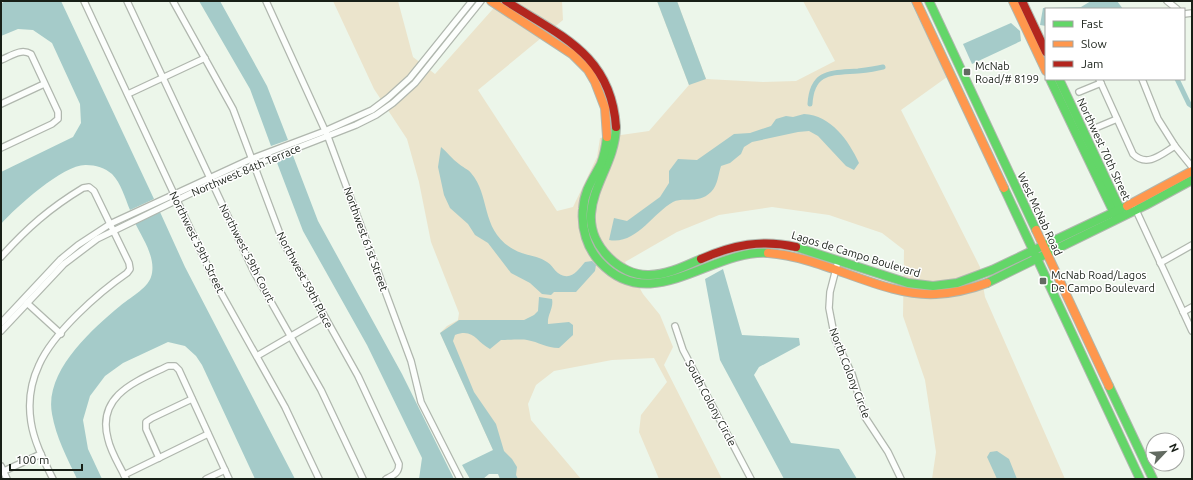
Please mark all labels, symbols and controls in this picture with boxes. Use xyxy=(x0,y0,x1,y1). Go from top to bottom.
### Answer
legend xyxy=(1045,8,1185,80)
text: Fast xyxy=(1081,17,1103,30)
text: Slow xyxy=(1081,37,1107,50)
text: Jam xyxy=(1081,57,1103,70)
place label: McNab Road/# 8199 xyxy=(975,60,1039,85)
marker: McNab Road/# 8199 xyxy=(962,67,972,77)
street label: Northwest 70th Street xyxy=(1075,96,1133,203)
street label: Northwest 84th Terrace xyxy=(190,142,302,198)
street label: West McNab Road xyxy=(1016,171,1064,257)
street label: Northwest 61st Street xyxy=(342,185,391,293)
street label: Northwest 59th Street xyxy=(167,189,227,295)
street label: Northwest 59th Court xyxy=(217,202,277,305)
street label: Lagos de Campo Boulevard xyxy=(790,229,922,279)
street label: Northwest 59th Place xyxy=(275,230,335,330)
place label: McNab Road/Lagos De Campo Boulevard xyxy=(1051,269,1155,294)
marker: McNab Road/Lagos De Campo Boulevard xyxy=(1038,276,1048,286)
street label: North Colony Circle xyxy=(827,326,873,420)
street label: South Colony Circle xyxy=(683,358,739,448)
north arrow xyxy=(1145,432,1185,472)
text: N xyxy=(1167,442,1181,454)
scale bar xyxy=(10,446,82,472)
text: 100 m xyxy=(16,453,49,466)

